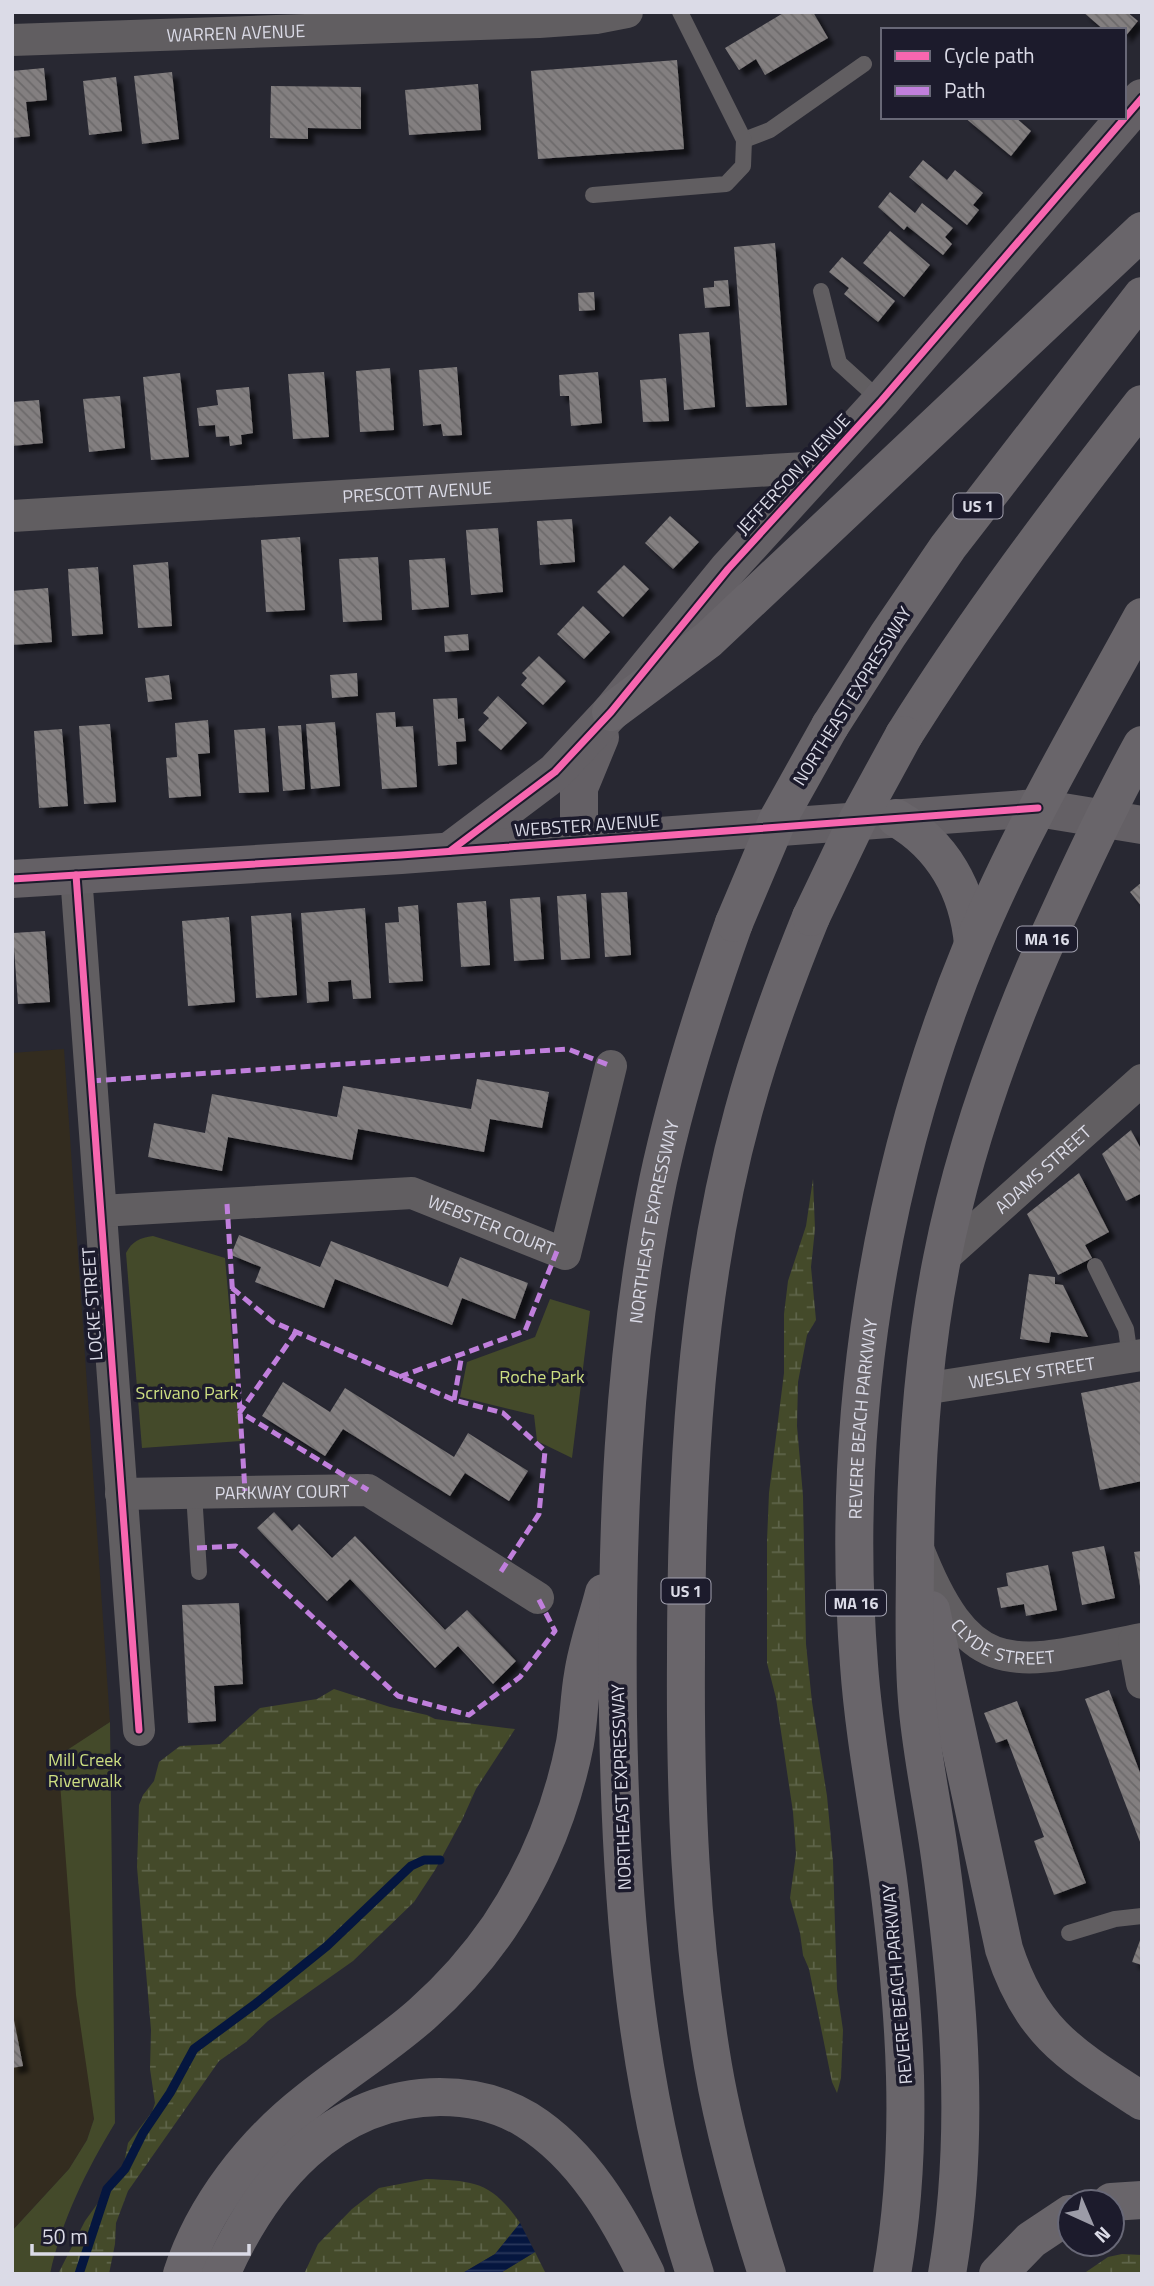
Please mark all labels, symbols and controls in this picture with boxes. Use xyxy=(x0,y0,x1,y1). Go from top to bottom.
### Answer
street label: WARREN AVENUE xyxy=(166,16,306,48)
legend xyxy=(881,28,1126,119)
text: Cycle path xyxy=(944,39,1035,71)
text: Path xyxy=(944,74,986,106)
street label: JEFFERSON AVENUE xyxy=(729,407,857,541)
street label: PRESCOTT AVENUE xyxy=(342,473,493,509)
road number: US 1 xyxy=(954,494,1002,519)
street label: NORTHEAST EXPRESSWAY xyxy=(786,601,918,791)
street label: WEBSTER AVENUE xyxy=(513,806,661,844)
road number: MA 16 xyxy=(1017,926,1077,951)
street label: NORTHEAST EXPRESSWAY xyxy=(622,1117,685,1325)
street label: ADAMS STREET xyxy=(988,1118,1097,1220)
street label: WEBSTER COURT xyxy=(424,1187,559,1262)
street label: LOCKE STREET xyxy=(75,1246,109,1362)
street label: REVERE BEACH PARKWAY xyxy=(841,1317,884,1520)
street label: WESLEY STREET xyxy=(967,1349,1097,1395)
park label: Roche Park xyxy=(499,1363,585,1390)
park label: Scrivano Park xyxy=(136,1379,239,1406)
street label: PARKWAY COURT xyxy=(214,1477,350,1506)
road number: US 1 xyxy=(662,1578,710,1604)
road number: MA 16 xyxy=(826,1590,886,1616)
street label: CLYDE STREET xyxy=(945,1612,1057,1671)
street label: NORTHEAST EXPRESSWAY xyxy=(604,1683,638,1891)
park label: Mill Creek Riverwalk xyxy=(48,1746,123,1794)
street label: REVERE BEACH PARKWAY xyxy=(875,1882,919,2085)
north arrow xyxy=(1056,2188,1126,2258)
scale bar xyxy=(32,2212,248,2256)
text: 50 m xyxy=(42,2220,88,2252)
text: N xyxy=(1088,2221,1118,2251)

